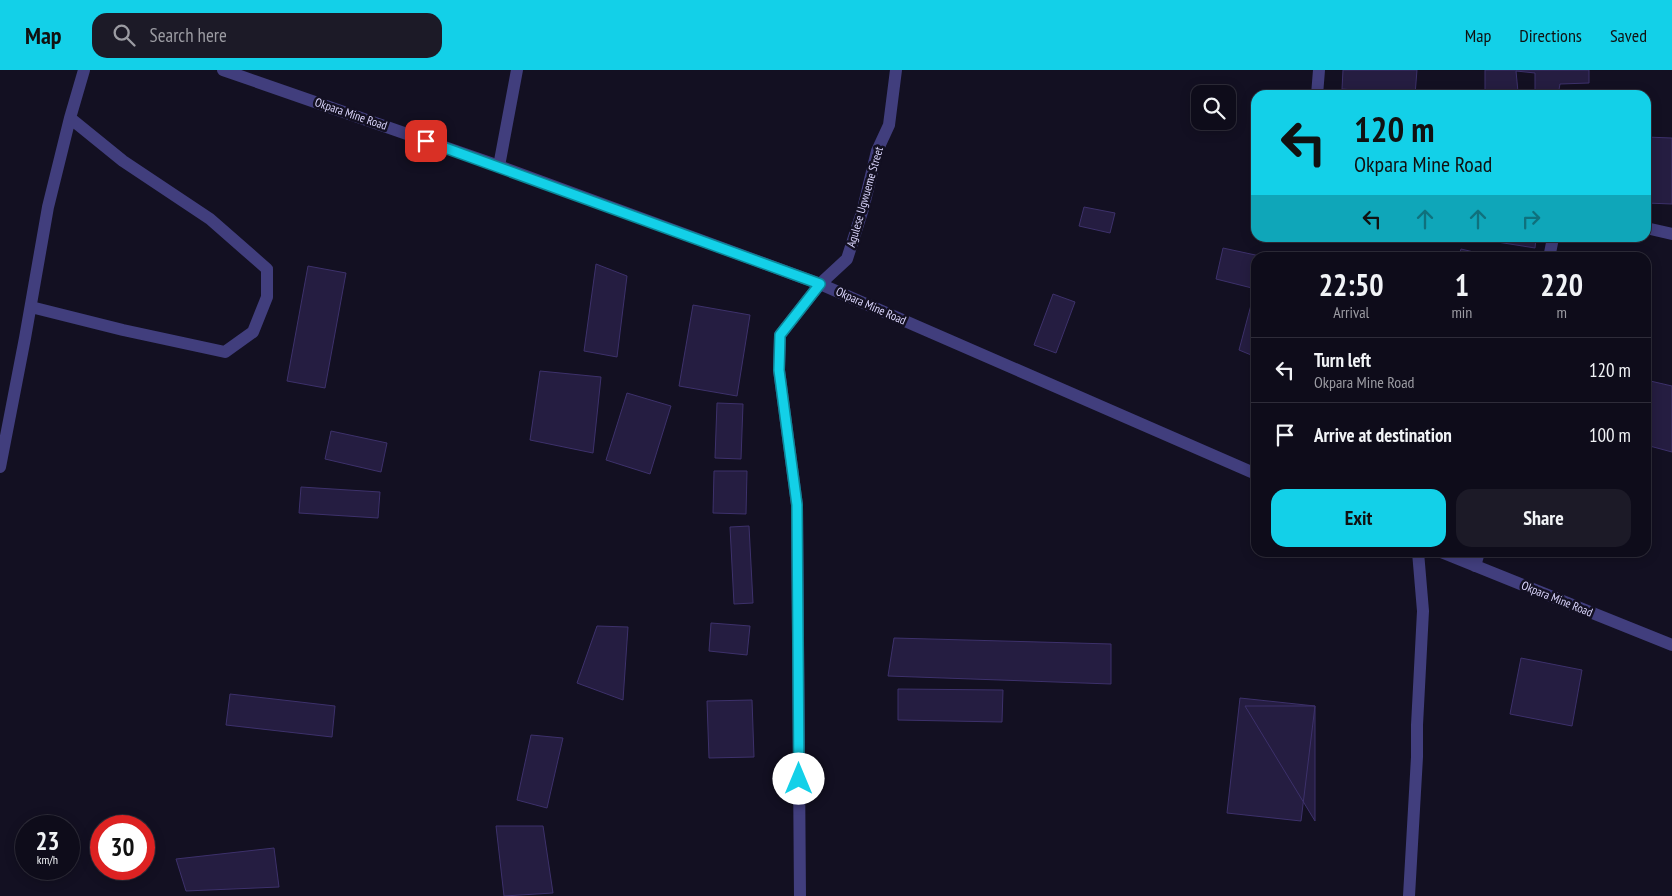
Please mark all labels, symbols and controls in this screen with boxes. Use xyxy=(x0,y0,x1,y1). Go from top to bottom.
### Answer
search box xyxy=(92,13,442,58)
text: Map xyxy=(25,20,62,51)
icon: search xyxy=(110,21,138,49)
text: Search here xyxy=(150,23,227,47)
text: Map xyxy=(1465,24,1491,47)
text: Directions xyxy=(1519,24,1582,47)
text: Saved xyxy=(1610,24,1647,47)
map controls xyxy=(1191,85,1236,130)
button: search xyxy=(1191,85,1236,130)
street label: Okpara Mine Road xyxy=(313,94,389,133)
text: 120 m xyxy=(1354,106,1435,152)
icon: left xyxy=(1271,110,1336,175)
pin xyxy=(405,120,447,162)
icon: arrive xyxy=(412,127,440,155)
street label: Agulese Ugwueme Street xyxy=(843,144,886,249)
text: Okpara Mine Road xyxy=(1354,150,1492,178)
icon: left xyxy=(1358,205,1386,233)
icon: ahead xyxy=(1411,205,1439,233)
icon: ahead xyxy=(1464,205,1492,233)
icon: right xyxy=(1517,205,1545,233)
text: 22:50 xyxy=(1319,265,1384,304)
text: 1 xyxy=(1455,265,1469,304)
text: 220 xyxy=(1540,265,1583,304)
street label: Okpara Mine Road xyxy=(834,283,909,328)
text: Arrival xyxy=(1333,302,1369,322)
text: min xyxy=(1451,302,1472,322)
text: m xyxy=(1556,302,1567,322)
text: Turn left xyxy=(1314,348,1371,372)
icon: left xyxy=(1271,356,1299,384)
text: 120 m xyxy=(1589,358,1631,382)
text: Okpara Mine Road xyxy=(1314,372,1415,392)
icon: arrive xyxy=(1271,421,1299,449)
text: Arrive at destination xyxy=(1314,423,1452,447)
text: 100 m xyxy=(1589,423,1631,447)
button: Exit xyxy=(1271,489,1446,547)
button: Share xyxy=(1456,489,1631,547)
street label: Okpara Mine Road xyxy=(1519,577,1595,620)
position arrow xyxy=(772,752,824,804)
speed limit sign: 30 xyxy=(90,815,155,880)
text: 23 xyxy=(36,825,59,857)
text: km/h xyxy=(37,852,58,867)

